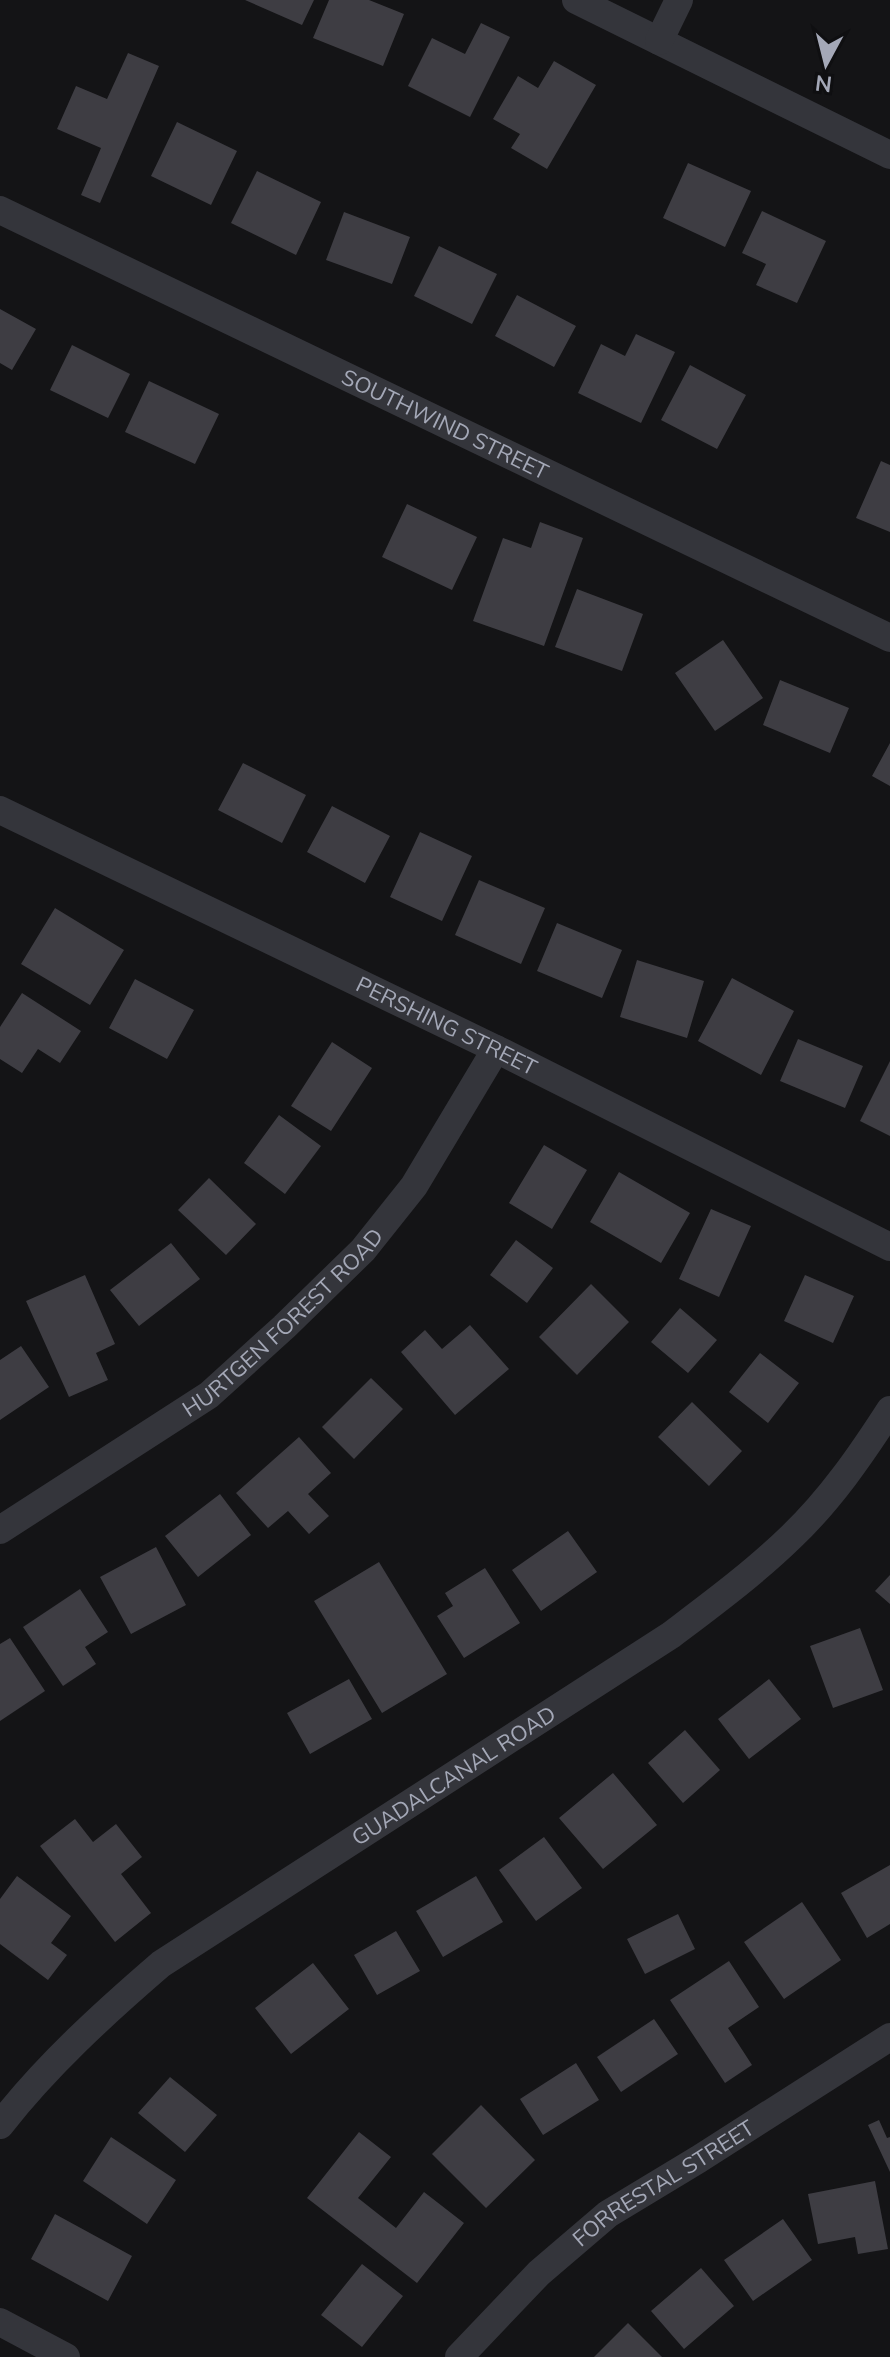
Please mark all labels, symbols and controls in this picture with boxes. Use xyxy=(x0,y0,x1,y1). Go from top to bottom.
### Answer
north arrow xyxy=(786,24,866,104)
text: N xyxy=(814,69,834,99)
street label: SOUTHWIND STREET xyxy=(337,362,553,486)
street label: PERSHING STREET xyxy=(352,970,542,1081)
street label: HURTGEN FOREST ROAD xyxy=(177,1222,389,1423)
street label: GUADALCANAL ROAD xyxy=(346,1699,561,1851)
street label: FORRESTAL STREET xyxy=(566,2113,759,2252)

